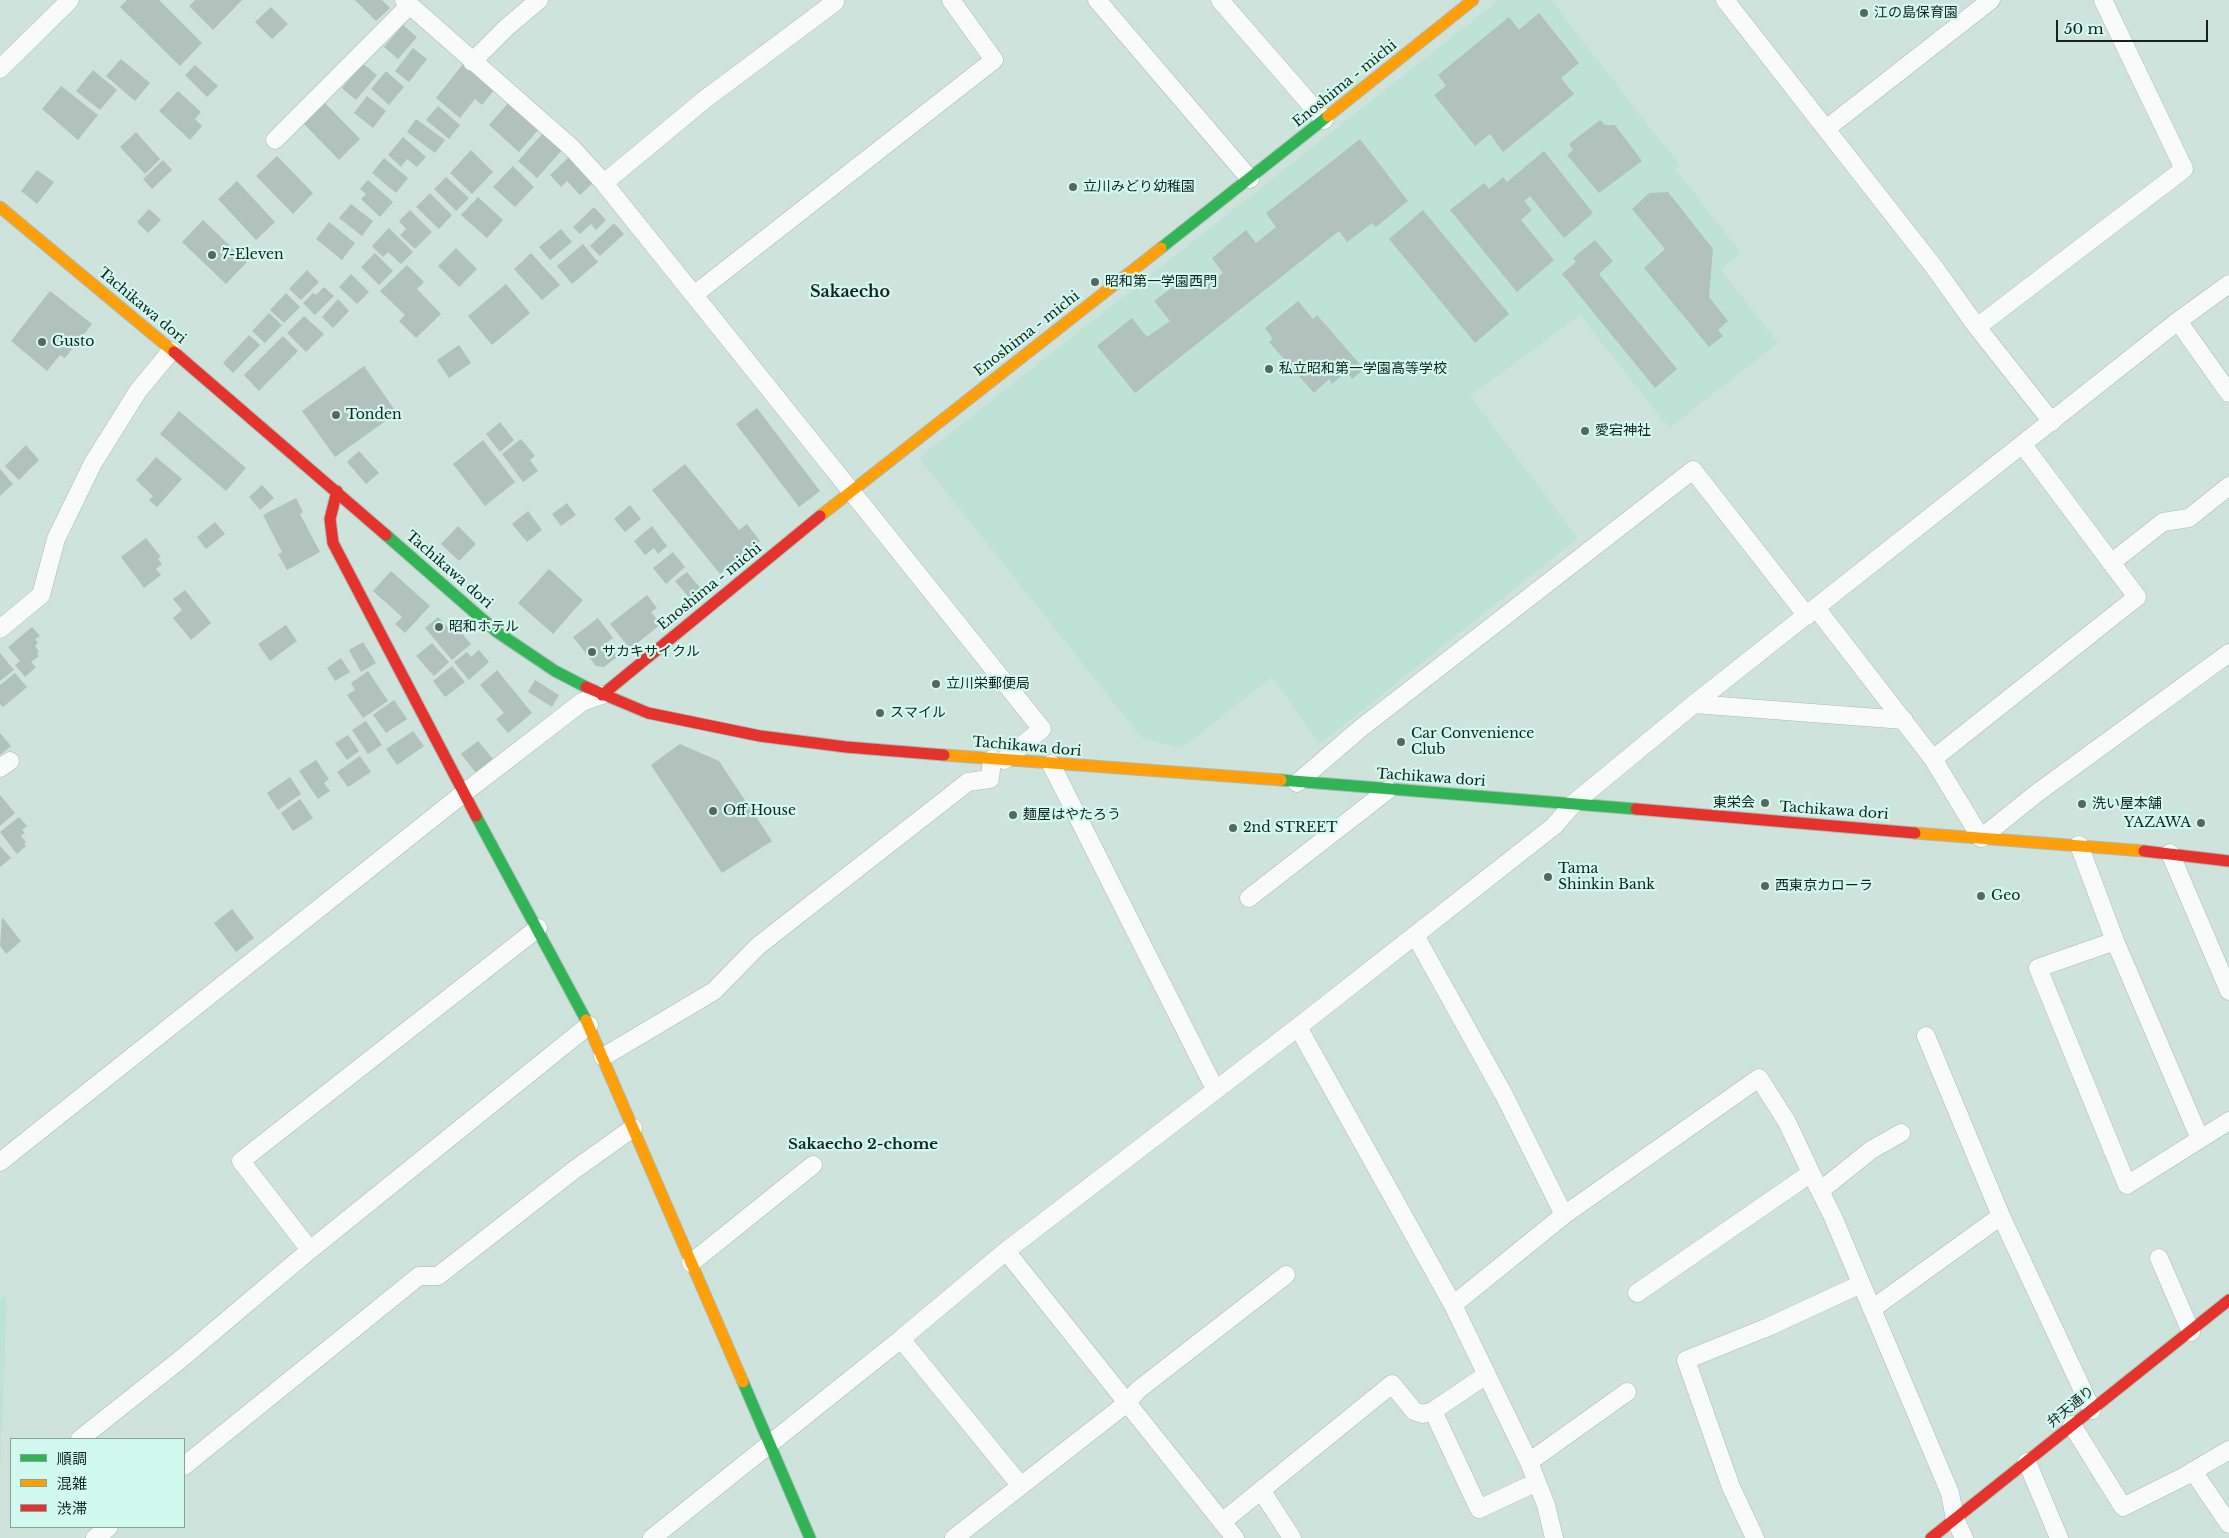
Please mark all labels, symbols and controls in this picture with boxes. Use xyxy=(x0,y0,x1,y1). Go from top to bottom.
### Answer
place label: 江の島保育園 xyxy=(1874,5,1958,21)
marker: 江の島保育園 xyxy=(1858,7,1870,19)
scale bar xyxy=(2059,10,2212,42)
text: 50 m xyxy=(2064,19,2104,38)
street label: Enoshima - michi xyxy=(1290,37,1400,131)
place label: 立川みどり幼稚園 xyxy=(1083,179,1195,195)
marker: 立川みどり幼稚園 xyxy=(1067,181,1079,193)
place label: 7-Eleven xyxy=(222,247,284,263)
marker: 7-Eleven xyxy=(206,249,218,261)
street label: Tachikawa dori xyxy=(95,264,189,348)
place label: 昭和第一学園西門 xyxy=(1105,274,1217,290)
marker: 昭和第一学園西門 xyxy=(1089,276,1101,288)
district label: Sakaecho xyxy=(810,282,890,302)
street label: Enoshima - michi xyxy=(971,288,1083,380)
place label: Gusto xyxy=(52,334,94,350)
marker: Gusto xyxy=(36,336,48,348)
place label: 私立昭和第一学園高等学校 xyxy=(1279,361,1447,377)
marker: 私立昭和第一学園高等学校 xyxy=(1263,363,1275,375)
place label: Tonden xyxy=(346,407,402,423)
marker: Tonden xyxy=(330,409,342,421)
place label: 愛宕神社 xyxy=(1595,423,1651,439)
marker: 愛宕神社 xyxy=(1579,425,1591,437)
street label: Tachikawa dori xyxy=(402,528,496,612)
street label: Enoshima - michi xyxy=(655,540,765,634)
place label: 昭和ホテル xyxy=(449,619,519,635)
marker: 昭和ホテル xyxy=(433,621,445,633)
place label: サカキサイクル xyxy=(602,644,700,660)
marker: サカキサイクル xyxy=(586,646,598,658)
place label: 立川栄郵便局 xyxy=(946,676,1030,692)
marker: 立川栄郵便局 xyxy=(930,678,942,690)
place label: スマイル xyxy=(890,705,946,721)
marker: スマイル xyxy=(874,707,886,719)
place label: Car Convenience Club xyxy=(1411,726,1534,759)
street label: Tachikawa dori xyxy=(972,734,1082,760)
marker: Car Convenience Club xyxy=(1395,736,1407,748)
street label: Tachikawa dori xyxy=(1376,766,1486,790)
place label: 東栄会 xyxy=(1713,795,1755,811)
place label: 洗い屋本舗 xyxy=(2092,796,2162,812)
marker: 東栄会 xyxy=(1759,797,1771,809)
marker: 洗い屋本舗 xyxy=(2076,798,2088,810)
street label: Tachikawa dori xyxy=(1779,799,1889,823)
place label: Off House xyxy=(723,803,796,819)
marker: Off House xyxy=(707,805,719,817)
place label: 麺屋はやたろう xyxy=(1023,807,1121,823)
marker: 麺屋はやたろう xyxy=(1007,809,1019,821)
place label: YAZAWA xyxy=(2124,815,2191,831)
marker: YAZAWA xyxy=(2195,817,2207,829)
place label: 2nd STREET xyxy=(1243,820,1338,836)
marker: 2nd STREET xyxy=(1227,822,1239,834)
place label: Tama Shinkin Bank xyxy=(1558,861,1655,894)
marker: Tama Shinkin Bank xyxy=(1542,871,1554,883)
place label: 西東京カローラ xyxy=(1775,878,1873,894)
marker: 西東京カローラ xyxy=(1759,880,1771,892)
place label: Geo xyxy=(1991,888,2020,904)
marker: Geo xyxy=(1975,890,1987,902)
district label: Sakaecho 2-chome xyxy=(788,1136,938,1154)
street label: 弁天通り xyxy=(2044,1383,2098,1431)
legend xyxy=(10,1438,185,1528)
text: 順調 xyxy=(57,1449,87,1468)
text: 混雑 xyxy=(57,1474,87,1493)
text: 渋滞 xyxy=(57,1499,87,1518)

